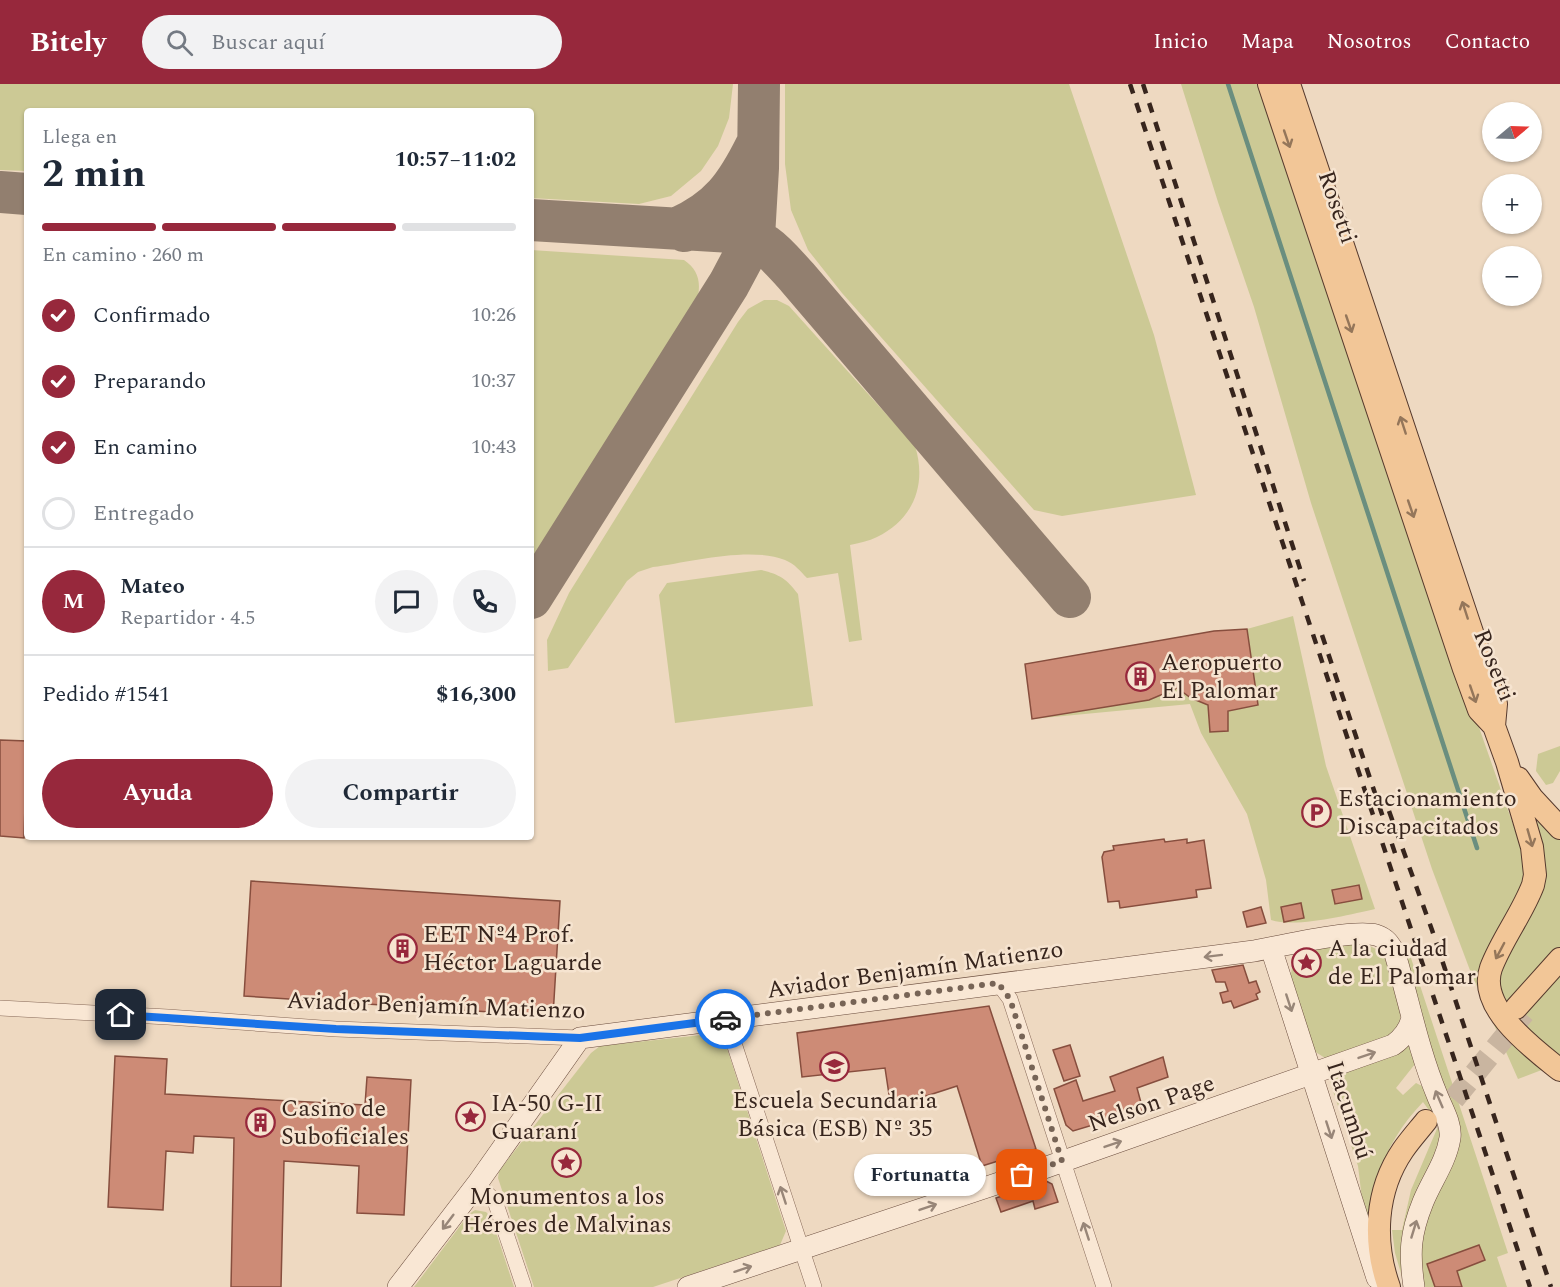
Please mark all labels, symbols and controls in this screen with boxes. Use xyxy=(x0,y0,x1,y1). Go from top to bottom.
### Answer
search box xyxy=(142,15,562,69)
text: Bitely xyxy=(30,21,106,64)
icon: search xyxy=(163,26,196,59)
text: Buscar aquí xyxy=(211,26,325,59)
text: Inicio xyxy=(1153,26,1208,58)
text: Mapa xyxy=(1241,26,1294,58)
text: Nosotros xyxy=(1327,26,1412,58)
text: Contacto xyxy=(1445,26,1530,58)
north arrow xyxy=(1482,102,1542,162)
map controls xyxy=(1482,102,1542,306)
text: Llega en xyxy=(42,122,117,152)
one-way arrow xyxy=(1283,130,1294,148)
text: 10:57–11:02 xyxy=(394,143,516,176)
text: 2 min xyxy=(42,145,146,204)
street label: Rosetti xyxy=(1308,166,1366,249)
button: + xyxy=(1482,174,1542,234)
text: En camino · 260 m xyxy=(42,240,204,270)
button: − xyxy=(1482,246,1542,306)
icon: check xyxy=(42,299,75,332)
text: Confirmado xyxy=(93,299,210,332)
text: 10:26 xyxy=(471,300,516,330)
one-way arrow xyxy=(1344,314,1355,333)
icon: check xyxy=(42,365,75,398)
text: Preparando xyxy=(93,365,206,398)
text: 10:37 xyxy=(471,366,516,396)
one-way arrow xyxy=(1397,416,1408,435)
icon: check xyxy=(42,431,75,464)
text: En camino xyxy=(93,431,197,464)
text: 10:43 xyxy=(471,432,516,462)
text: Entregado xyxy=(93,497,194,530)
one-way arrow xyxy=(1406,499,1417,518)
text: Mateo xyxy=(120,570,185,603)
button: chat xyxy=(375,570,438,633)
button: phone xyxy=(453,570,516,633)
text: M xyxy=(63,585,84,618)
one-way arrow xyxy=(1458,601,1469,619)
text: Repartidor · 4.5 xyxy=(120,603,255,633)
street label: Rosetti xyxy=(1463,624,1525,707)
place label: Aeropuerto El Palomar xyxy=(1161,645,1282,709)
building icon: Aeropuerto El Palomar xyxy=(1124,660,1156,692)
text: Pedido #1541 xyxy=(42,678,170,711)
text: $16,300 xyxy=(436,678,516,711)
one-way arrow xyxy=(1469,684,1480,703)
button: Ayuda xyxy=(42,759,273,828)
button: Compartir xyxy=(285,759,516,828)
place label: Estacionamiento Discapacitados xyxy=(1338,781,1517,845)
parking icon: Estacionamiento Discapacitados xyxy=(1301,796,1333,828)
one-way arrow xyxy=(1524,828,1536,847)
place label: EET Nº4 Prof. Héctor Laguarde xyxy=(423,917,602,981)
street label: Aviador Benjamín Matienzo xyxy=(765,931,1066,1009)
place label: A la ciudad de El Palomar xyxy=(1328,931,1476,995)
building icon: EET Nº4 Prof. Héctor Laguarde xyxy=(386,932,418,964)
one-way arrow xyxy=(1494,941,1505,959)
place icon: A la ciudad de El Palomar xyxy=(1291,946,1323,978)
one-way arrow xyxy=(1203,950,1223,961)
street label: Aviador Benjamín Matienzo xyxy=(286,983,586,1029)
pin xyxy=(95,989,146,1040)
courier xyxy=(695,989,755,1049)
one-way arrow xyxy=(1284,993,1295,1012)
icon: home xyxy=(104,998,137,1031)
icon: car xyxy=(709,1003,742,1036)
one-way arrow xyxy=(1357,1048,1376,1059)
school or university icon: Escuela Secundaria Básica (ESB) Nº 35 xyxy=(819,1051,851,1083)
street label: Itacumbú xyxy=(1316,1056,1382,1164)
street label: Nelson Page xyxy=(1083,1065,1220,1142)
place label: Escuela Secundaria Básica (ESB) Nº 35 xyxy=(732,1083,938,1147)
place label: IA-50 G-II Guaraní xyxy=(491,1086,603,1150)
one-way arrow xyxy=(1433,1090,1444,1109)
place label: Casino de Suboficiales xyxy=(281,1091,409,1155)
place icon: IA-50 G-II Guaraní xyxy=(454,1101,486,1133)
building icon: Casino de Suboficiales xyxy=(244,1106,276,1138)
one-way arrow xyxy=(1325,1120,1336,1139)
one-way arrow xyxy=(1103,1137,1122,1148)
place icon: Monumentos a los Héroes de Malvinas xyxy=(551,1147,583,1179)
pin xyxy=(996,1149,1047,1200)
callout: Fortunatta xyxy=(854,1154,986,1196)
icon: bag xyxy=(1005,1158,1038,1191)
text: Fortunatta xyxy=(870,1160,970,1190)
place label: Monumentos a los Héroes de Malvinas xyxy=(462,1179,672,1243)
one-way arrow xyxy=(777,1186,788,1205)
one-way arrow xyxy=(918,1201,937,1212)
one-way arrow xyxy=(441,1214,454,1230)
one-way arrow xyxy=(1409,1220,1420,1239)
one-way arrow xyxy=(1079,1222,1090,1241)
one-way arrow xyxy=(733,1263,752,1274)

